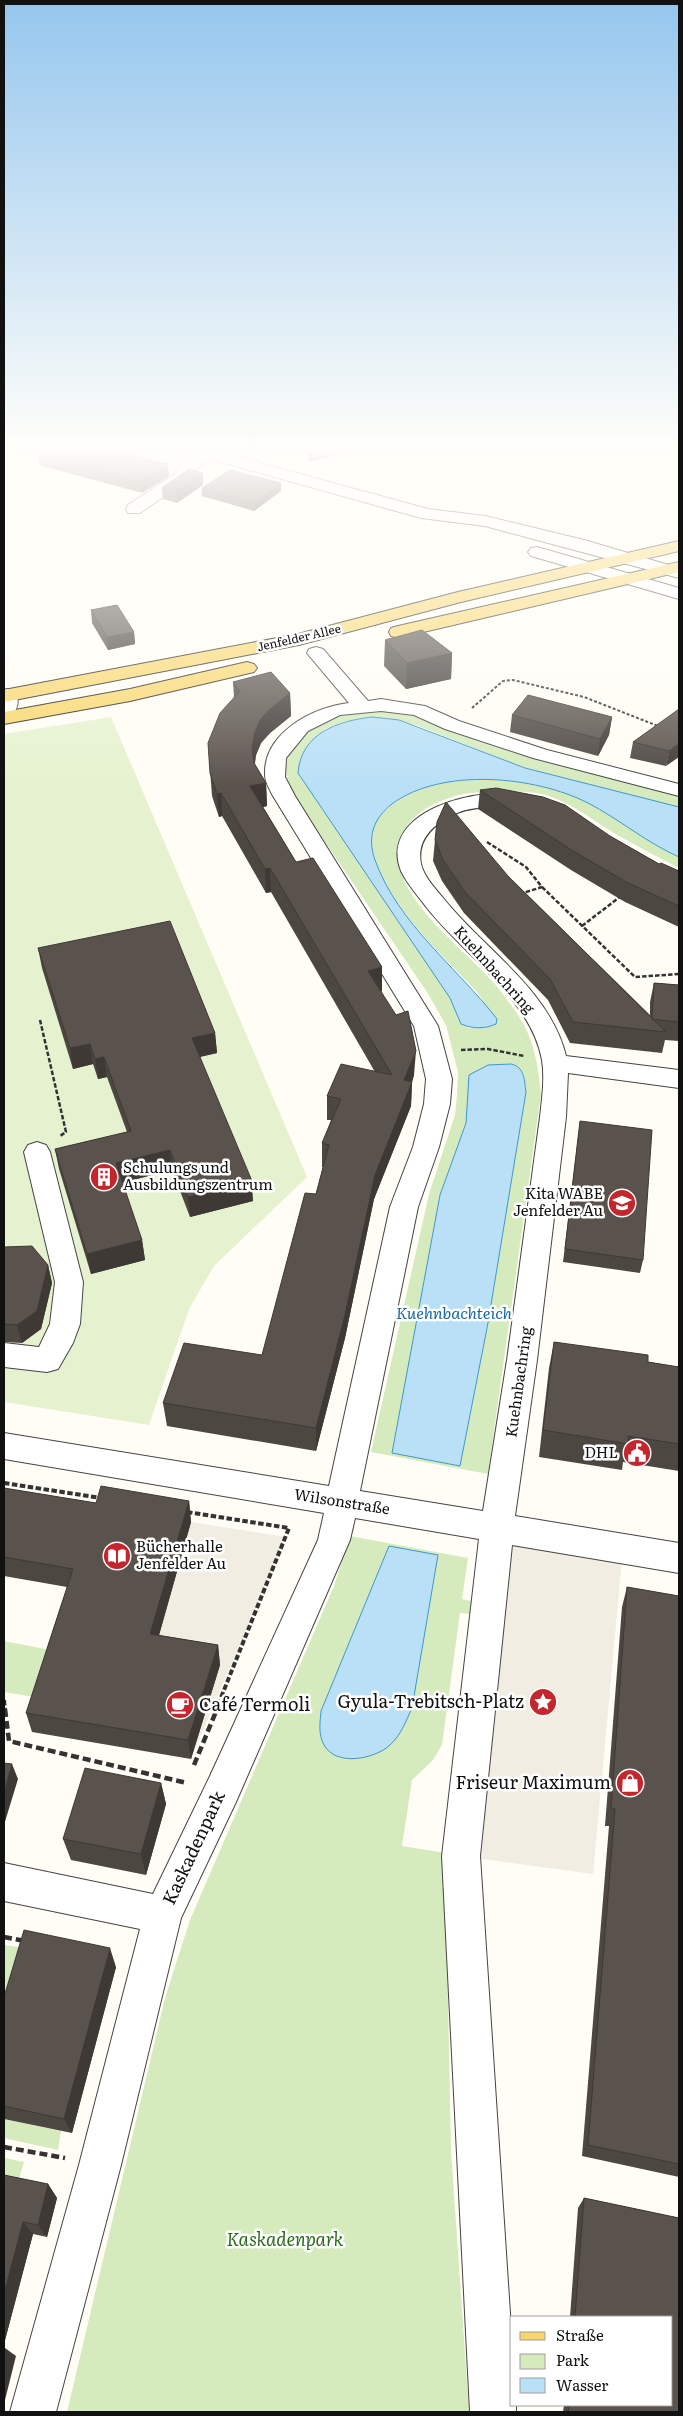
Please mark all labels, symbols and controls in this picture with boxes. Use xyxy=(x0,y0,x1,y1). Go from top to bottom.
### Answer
street label: Jenfelder Allee xyxy=(255,619,342,655)
street label: Kuehnbachring xyxy=(449,920,541,1019)
place label: Schulungs und Ausbildungszentrum xyxy=(123,1155,273,1195)
building icon: Schulungs und Ausbildungszentrum xyxy=(89,1162,119,1192)
place label: Kita WABE Jenfelder Au xyxy=(513,1181,603,1221)
school or university icon: Kita WABE Jenfelder Au xyxy=(607,1188,637,1218)
water label: Kuehnbachteich xyxy=(396,1300,512,1324)
street label: Kuehnbachring xyxy=(498,1324,537,1439)
public building icon: DHL xyxy=(622,1438,652,1468)
place label: DHL xyxy=(584,1440,618,1463)
street label: Wilsonstraße xyxy=(293,1482,392,1519)
place label: Bücherhalle Jenfelder Au xyxy=(136,1534,227,1574)
library icon: Bücherhalle Jenfelder Au xyxy=(102,1541,132,1571)
place label: Gyula-Trebitsch-Platz xyxy=(338,1687,524,1714)
place icon: Gyula-Trebitsch-Platz xyxy=(528,1687,558,1717)
cafe icon: Café Termoli xyxy=(165,1690,195,1720)
place label: Café Termoli xyxy=(199,1690,310,1717)
place label: Friseur Maximum xyxy=(455,1768,611,1795)
shop icon: Friseur Maximum xyxy=(615,1768,645,1798)
street label: Kaskadenpark xyxy=(154,1785,231,1909)
park label: Kaskadenpark xyxy=(227,2225,344,2252)
legend xyxy=(510,2316,673,2406)
text: Straße xyxy=(556,2323,604,2346)
text: Park xyxy=(556,2348,590,2371)
text: Wasser xyxy=(556,2373,608,2396)

